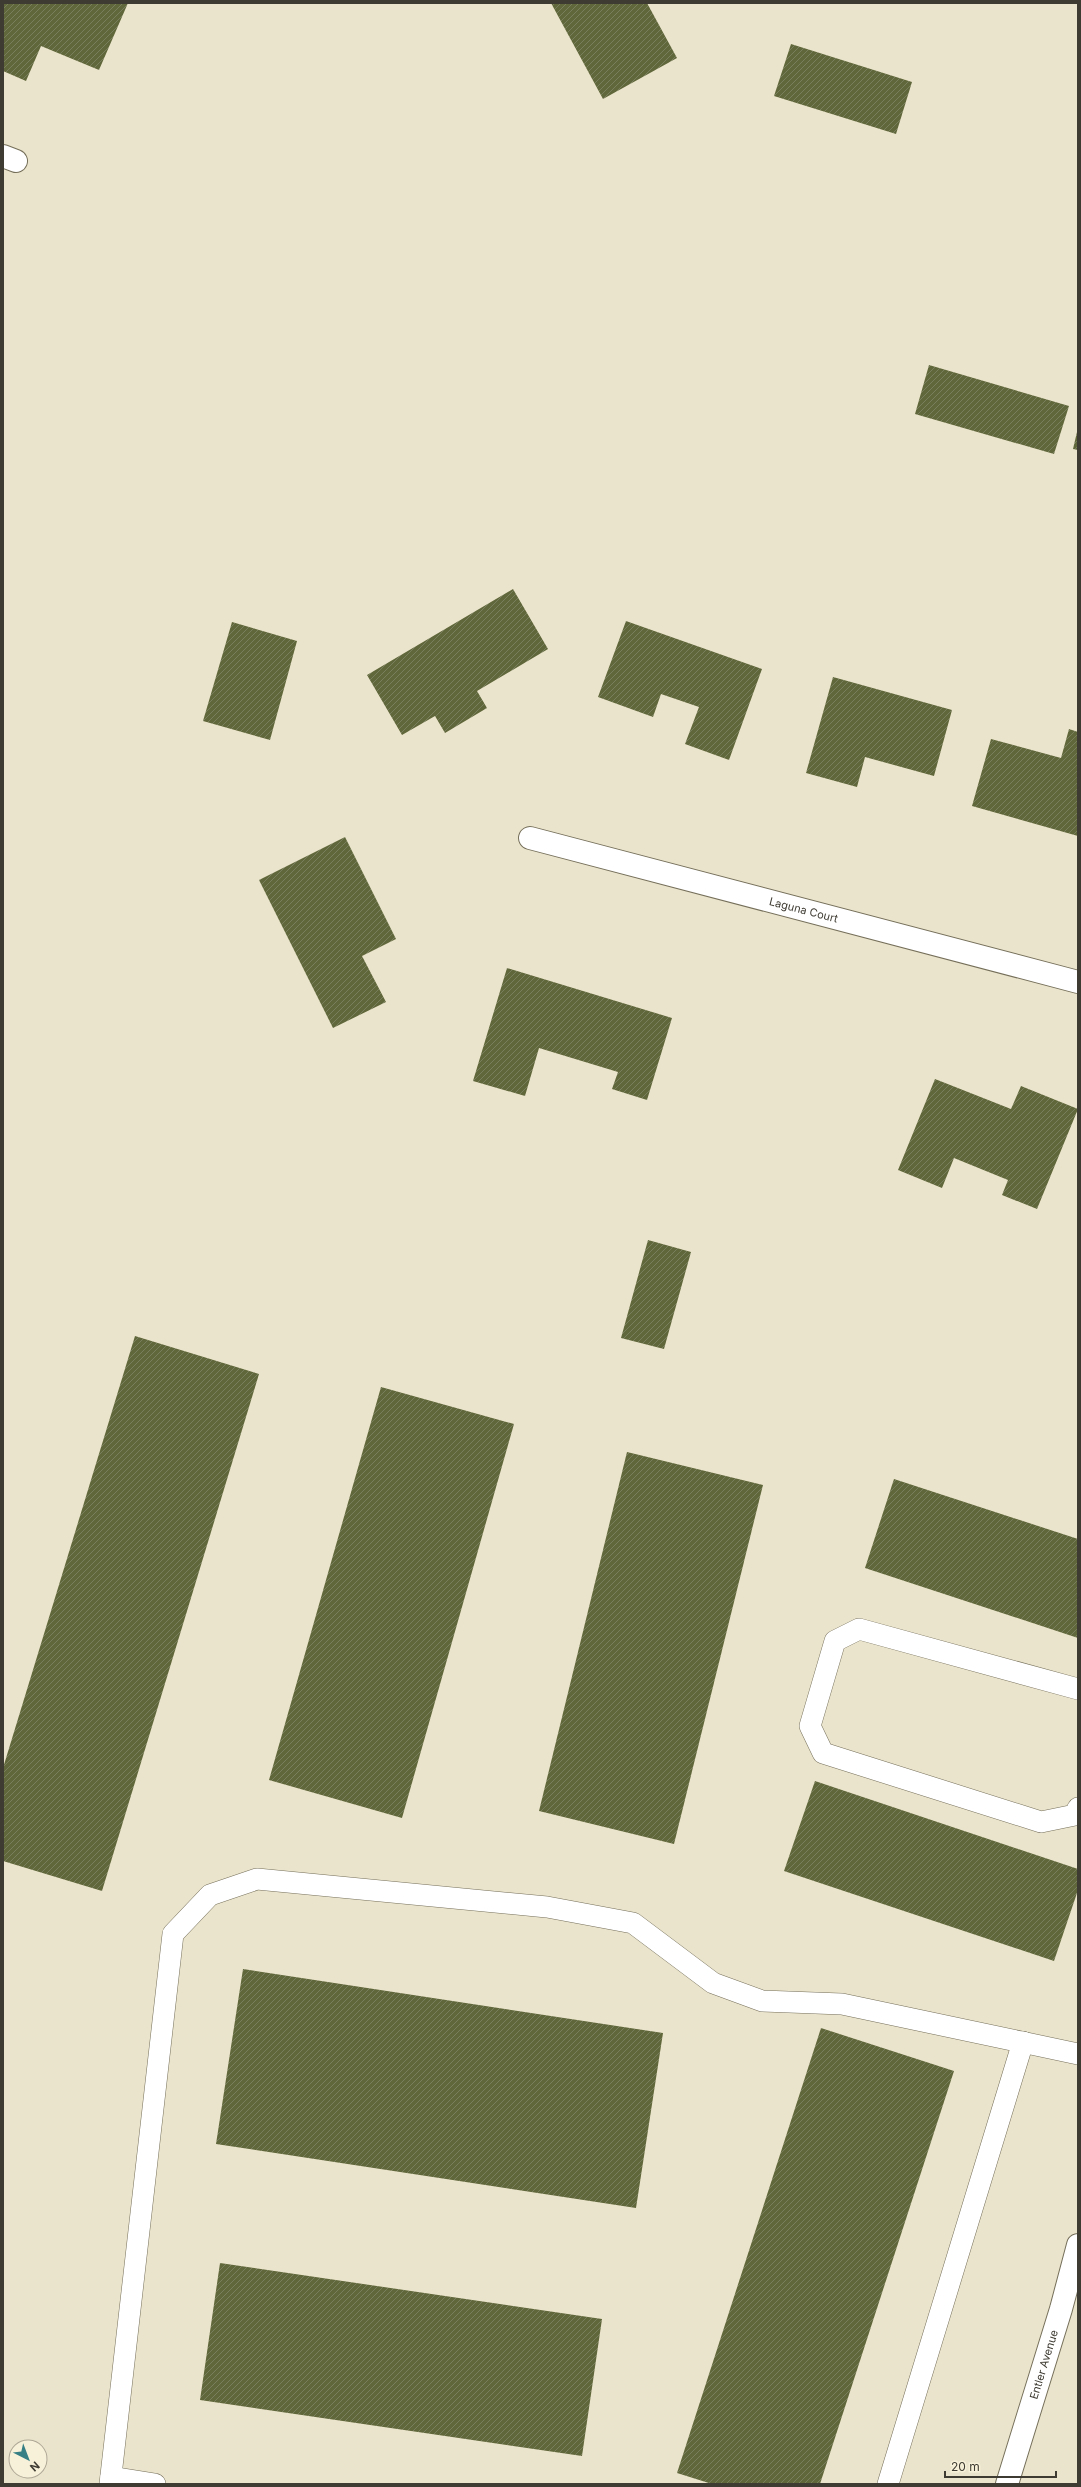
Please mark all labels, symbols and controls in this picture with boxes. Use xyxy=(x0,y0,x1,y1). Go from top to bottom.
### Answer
street label: Laguna Court xyxy=(768,894,840,926)
street label: Entler Avenue xyxy=(1027,2328,1061,2401)
north arrow xyxy=(8,2439,48,2479)
scale bar xyxy=(945,2453,1056,2479)
text: N xyxy=(27,2458,42,2474)
text: 20 m xyxy=(951,2459,980,2474)

